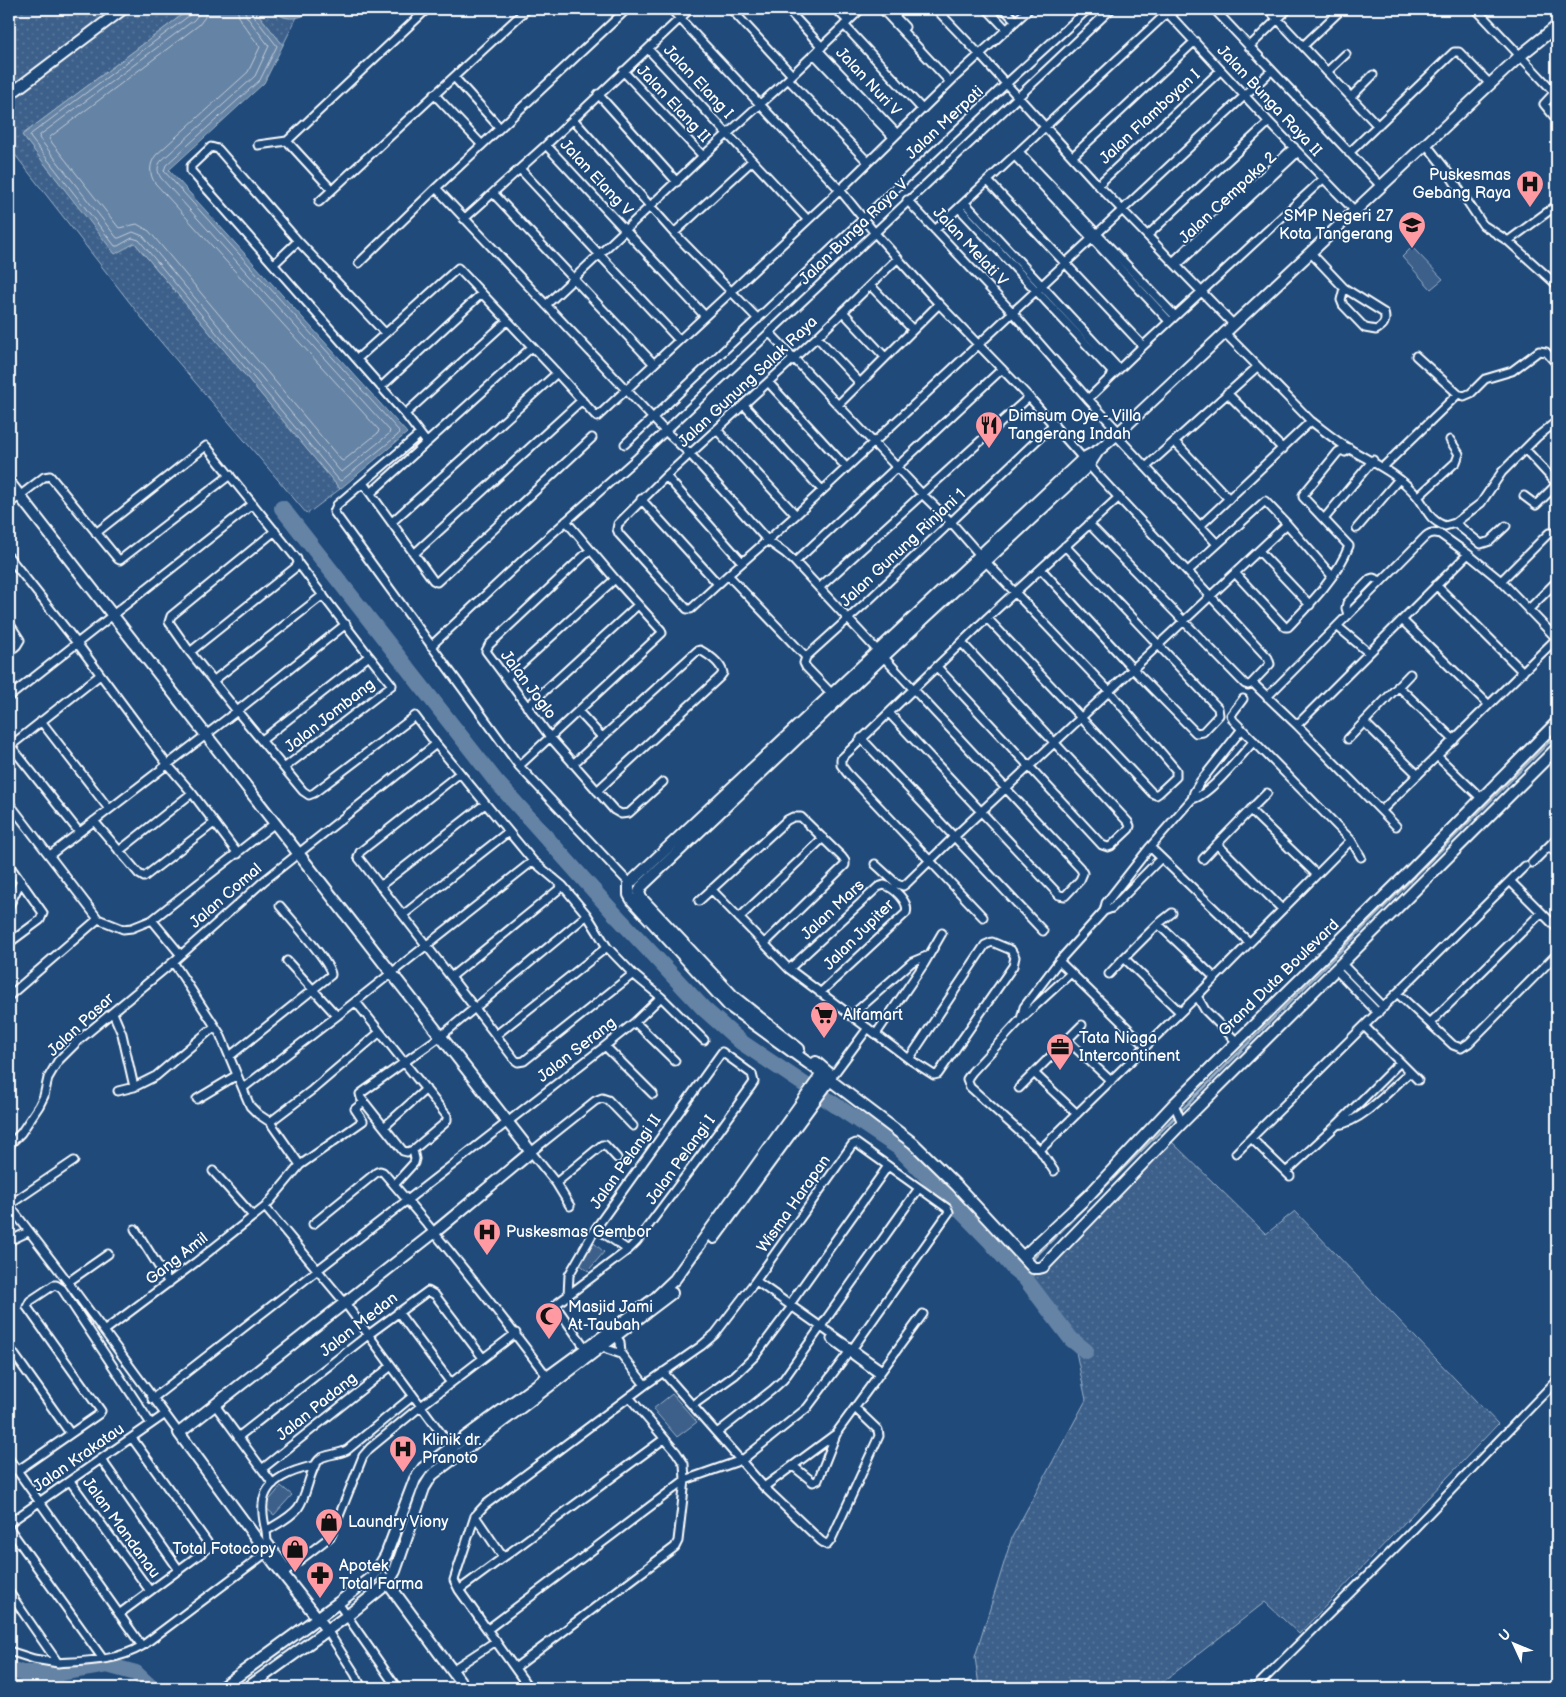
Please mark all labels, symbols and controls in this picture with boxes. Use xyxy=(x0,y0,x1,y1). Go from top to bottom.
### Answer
street label: Jalan Elang I xyxy=(659,41,737,123)
street label: Jalan Bunga Raya II xyxy=(1213,41,1325,161)
street label: Jalan Nuri V xyxy=(831,44,905,120)
street label: Jalan Elang II xyxy=(632,62,714,147)
street label: Jalan Flamboyan I xyxy=(1096,66,1204,168)
street label: Jalan Merpati xyxy=(902,82,988,164)
street label: Jalan Elang V xyxy=(556,136,636,220)
street label: Jalan Cempaka 2 xyxy=(1176,148,1281,248)
place label: Puskesmas Gebang Raya xyxy=(1413,166,1511,203)
hospital icon: Puskesmas Gebang Raya xyxy=(1515,169,1545,208)
street label: Jalan Bunga Raya V xyxy=(795,175,913,289)
street label: Jalan Melati V xyxy=(929,204,1012,291)
place label: SMP Negeri 27 Kota Tangerang xyxy=(1279,207,1393,244)
school or university icon: SMP Negeri 27 Kota Tangerang xyxy=(1397,210,1427,249)
street label: Jalan Gunung Salak Raya xyxy=(674,312,822,452)
place label: Dimsum Oye - Villa Tangerang Indah xyxy=(1008,407,1141,444)
restaurant icon: Dimsum Oye - Villa Tangerang Indah xyxy=(974,410,1004,449)
street label: Jalan Gunung Rinjani 1 xyxy=(836,485,970,611)
street label: Jalan Joglo xyxy=(496,647,560,723)
street label: Jalan Jombang xyxy=(281,675,379,757)
street label: Jalan Comal xyxy=(186,860,266,932)
street label: Jalan Mars xyxy=(797,876,869,944)
street label: Jalan Jupiter xyxy=(820,896,898,974)
street label: Grand Duta Boulevard xyxy=(1215,916,1343,1040)
street label: Jalan Pasar xyxy=(44,989,118,1061)
supermarket icon: Alfamart xyxy=(809,1000,839,1039)
place label: Alfamart xyxy=(843,1006,903,1025)
street label: Jalan Serang xyxy=(534,1013,620,1087)
place label: Tata Niaga Intercontinent xyxy=(1079,1029,1180,1066)
office icon: Tata Niaga Intercontinent xyxy=(1045,1032,1075,1071)
street label: Jalan Pelangi II xyxy=(586,1111,666,1213)
street label: Jalan Pelangi I xyxy=(642,1112,720,1208)
street label: Wisma Harapan xyxy=(753,1152,835,1256)
hospital icon: Puskesmas Gembor xyxy=(472,1217,502,1256)
place label: Puskesmas Gembor xyxy=(506,1223,651,1242)
street label: Gang Amil xyxy=(142,1229,212,1289)
street label: Jalan Medan xyxy=(316,1289,402,1361)
place label: Masjid Jami At-Taubah xyxy=(568,1298,653,1335)
mosque icon: Masjid Jami At-Taubah xyxy=(534,1301,564,1340)
street label: Jalan Padang xyxy=(273,1369,361,1445)
street label: Jalan Krakatau xyxy=(30,1420,128,1496)
place label: Klinik dr. Pranoto xyxy=(422,1431,482,1468)
hospital icon: Klinik dr. Pranoto xyxy=(388,1434,418,1473)
street label: Jalan Mandanau xyxy=(78,1474,164,1582)
shop icon: Laundry Viony xyxy=(314,1507,344,1546)
place label: Laundry Viony xyxy=(348,1513,449,1532)
shop icon: Total Fotocopy xyxy=(280,1534,310,1573)
place label: Total Fotocopy xyxy=(172,1540,277,1559)
place label: Apotek Total Farma xyxy=(339,1557,423,1594)
pharmacy icon: Apotek Total Farma xyxy=(305,1560,335,1599)
north arrow xyxy=(1488,1620,1538,1670)
text: U xyxy=(1495,1626,1515,1645)

